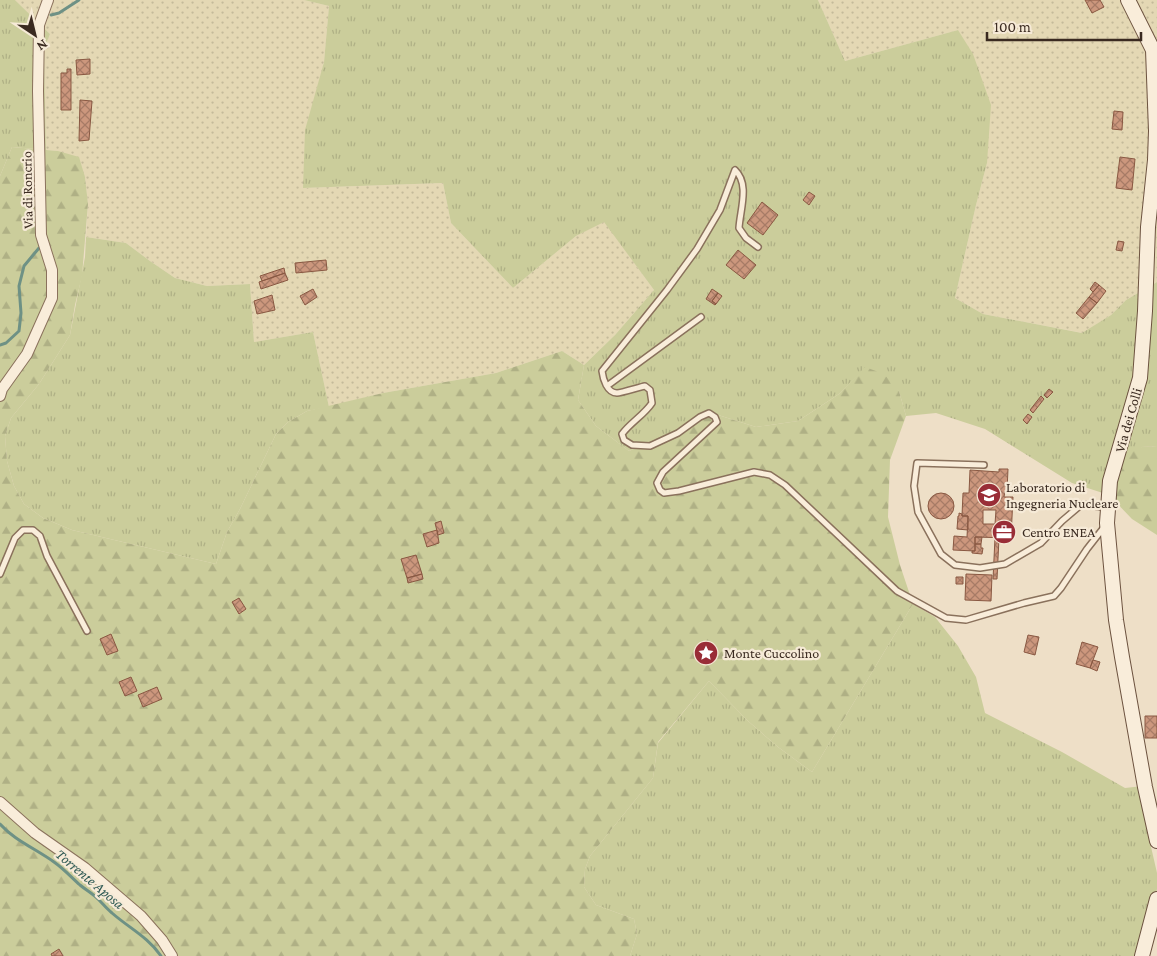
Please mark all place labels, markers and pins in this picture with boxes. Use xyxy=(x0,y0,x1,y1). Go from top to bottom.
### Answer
place label: Laboratorio di Ingegneria Nucleare xyxy=(1006,479,1118,511)
school or university icon: Laboratorio di Ingegneria Nucleare xyxy=(976,482,1002,508)
office icon: Centro ENEA xyxy=(991,519,1017,545)
place label: Centro ENEA xyxy=(1022,524,1095,540)
place icon: Monte Cuccolino xyxy=(693,640,719,666)
place label: Monte Cuccolino xyxy=(724,645,819,661)

